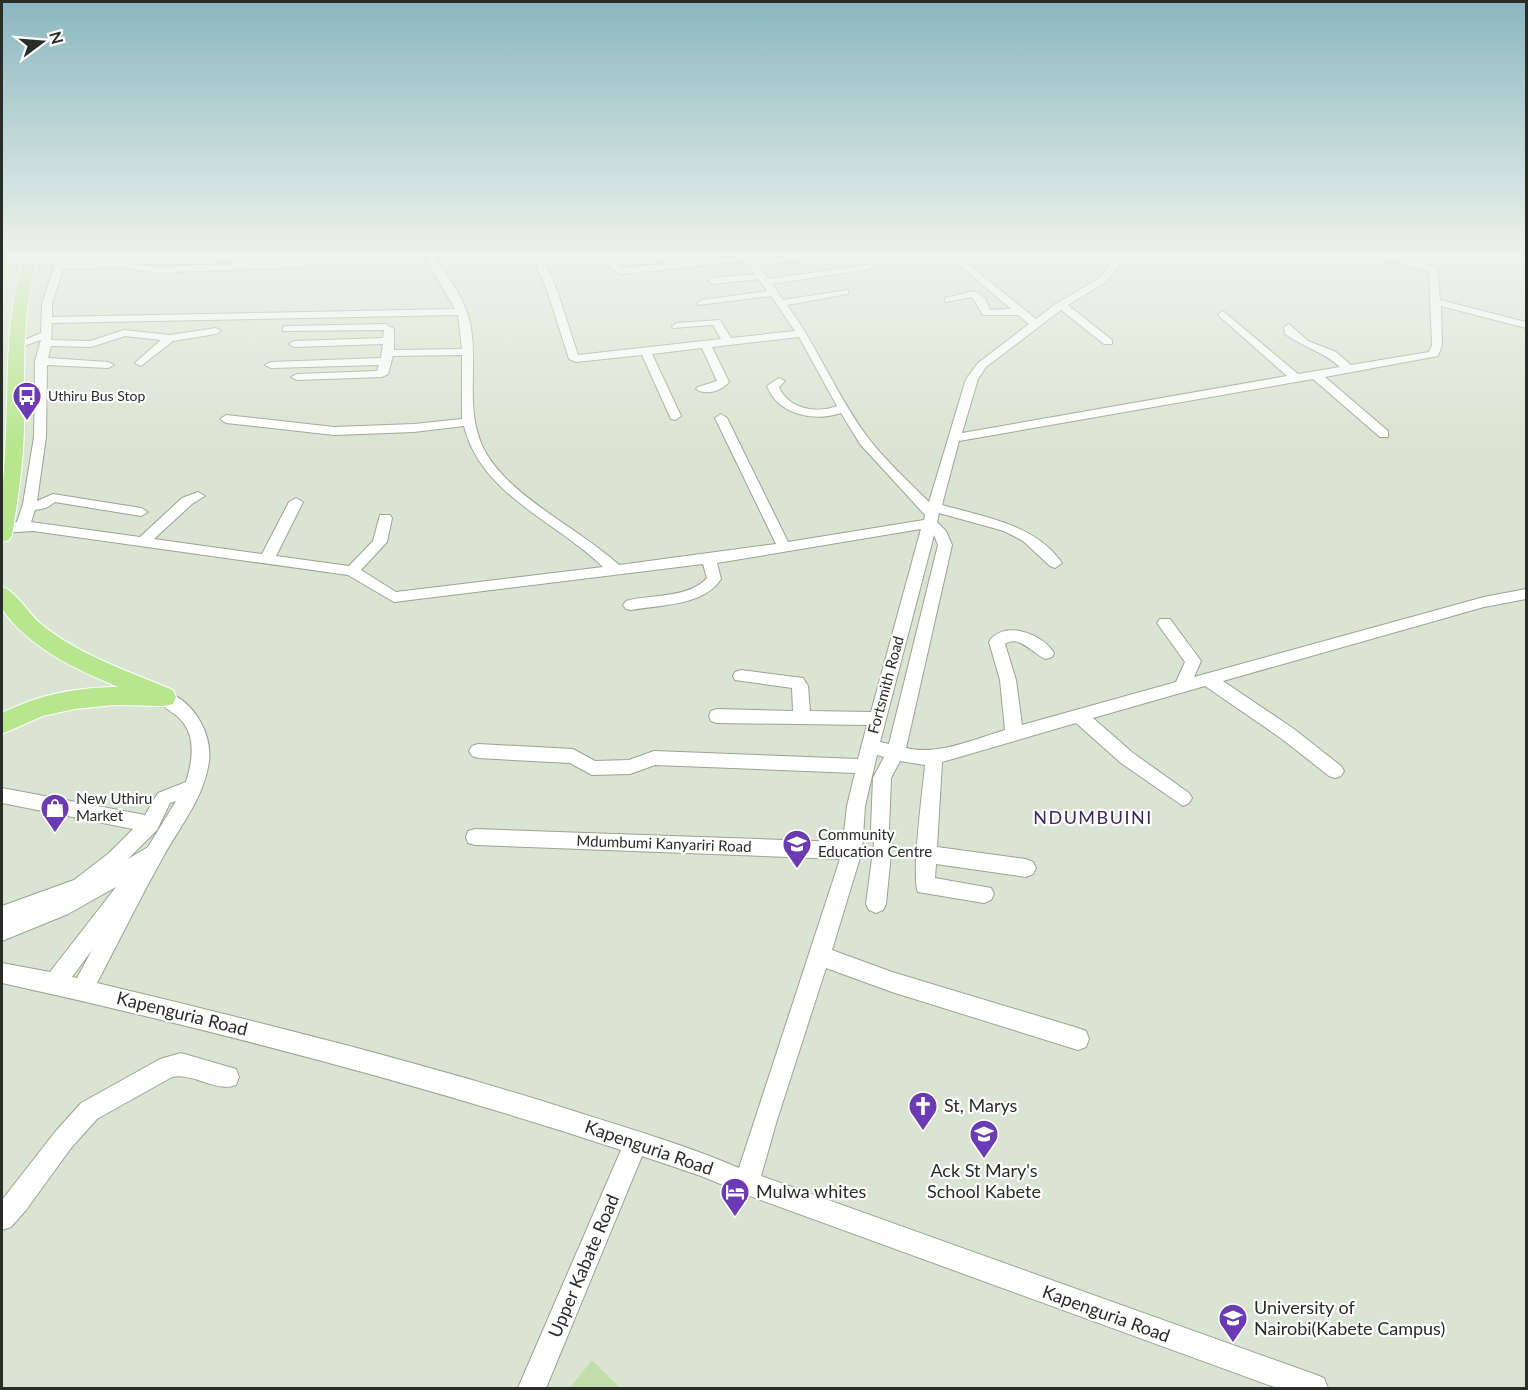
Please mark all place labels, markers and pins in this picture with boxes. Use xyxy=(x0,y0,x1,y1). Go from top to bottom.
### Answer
bus stop icon: Uthiru Bus Stop xyxy=(11,380,43,422)
place label: Uthiru Bus Stop xyxy=(48,387,145,404)
place label: New Uthiru Market xyxy=(76,789,152,824)
shop icon: New Uthiru Market xyxy=(39,792,71,834)
place label: Community Education Centre xyxy=(818,825,932,860)
school or university icon: Community Education Centre xyxy=(781,828,813,870)
church icon: St, Marys xyxy=(907,1090,939,1132)
place label: St, Marys xyxy=(944,1094,1018,1116)
school or university icon: Ack St Mary's School Kabete xyxy=(968,1118,1000,1160)
place label: Ack St Mary's School Kabete xyxy=(927,1159,1041,1202)
hotel icon: Mulwa whites xyxy=(719,1176,751,1218)
place label: Mulwa whites xyxy=(756,1180,866,1202)
place label: University of Nairobi(Kabete Campus) xyxy=(1254,1296,1445,1339)
school or university icon: University of Nairobi(Kabete Campus) xyxy=(1217,1302,1249,1344)

